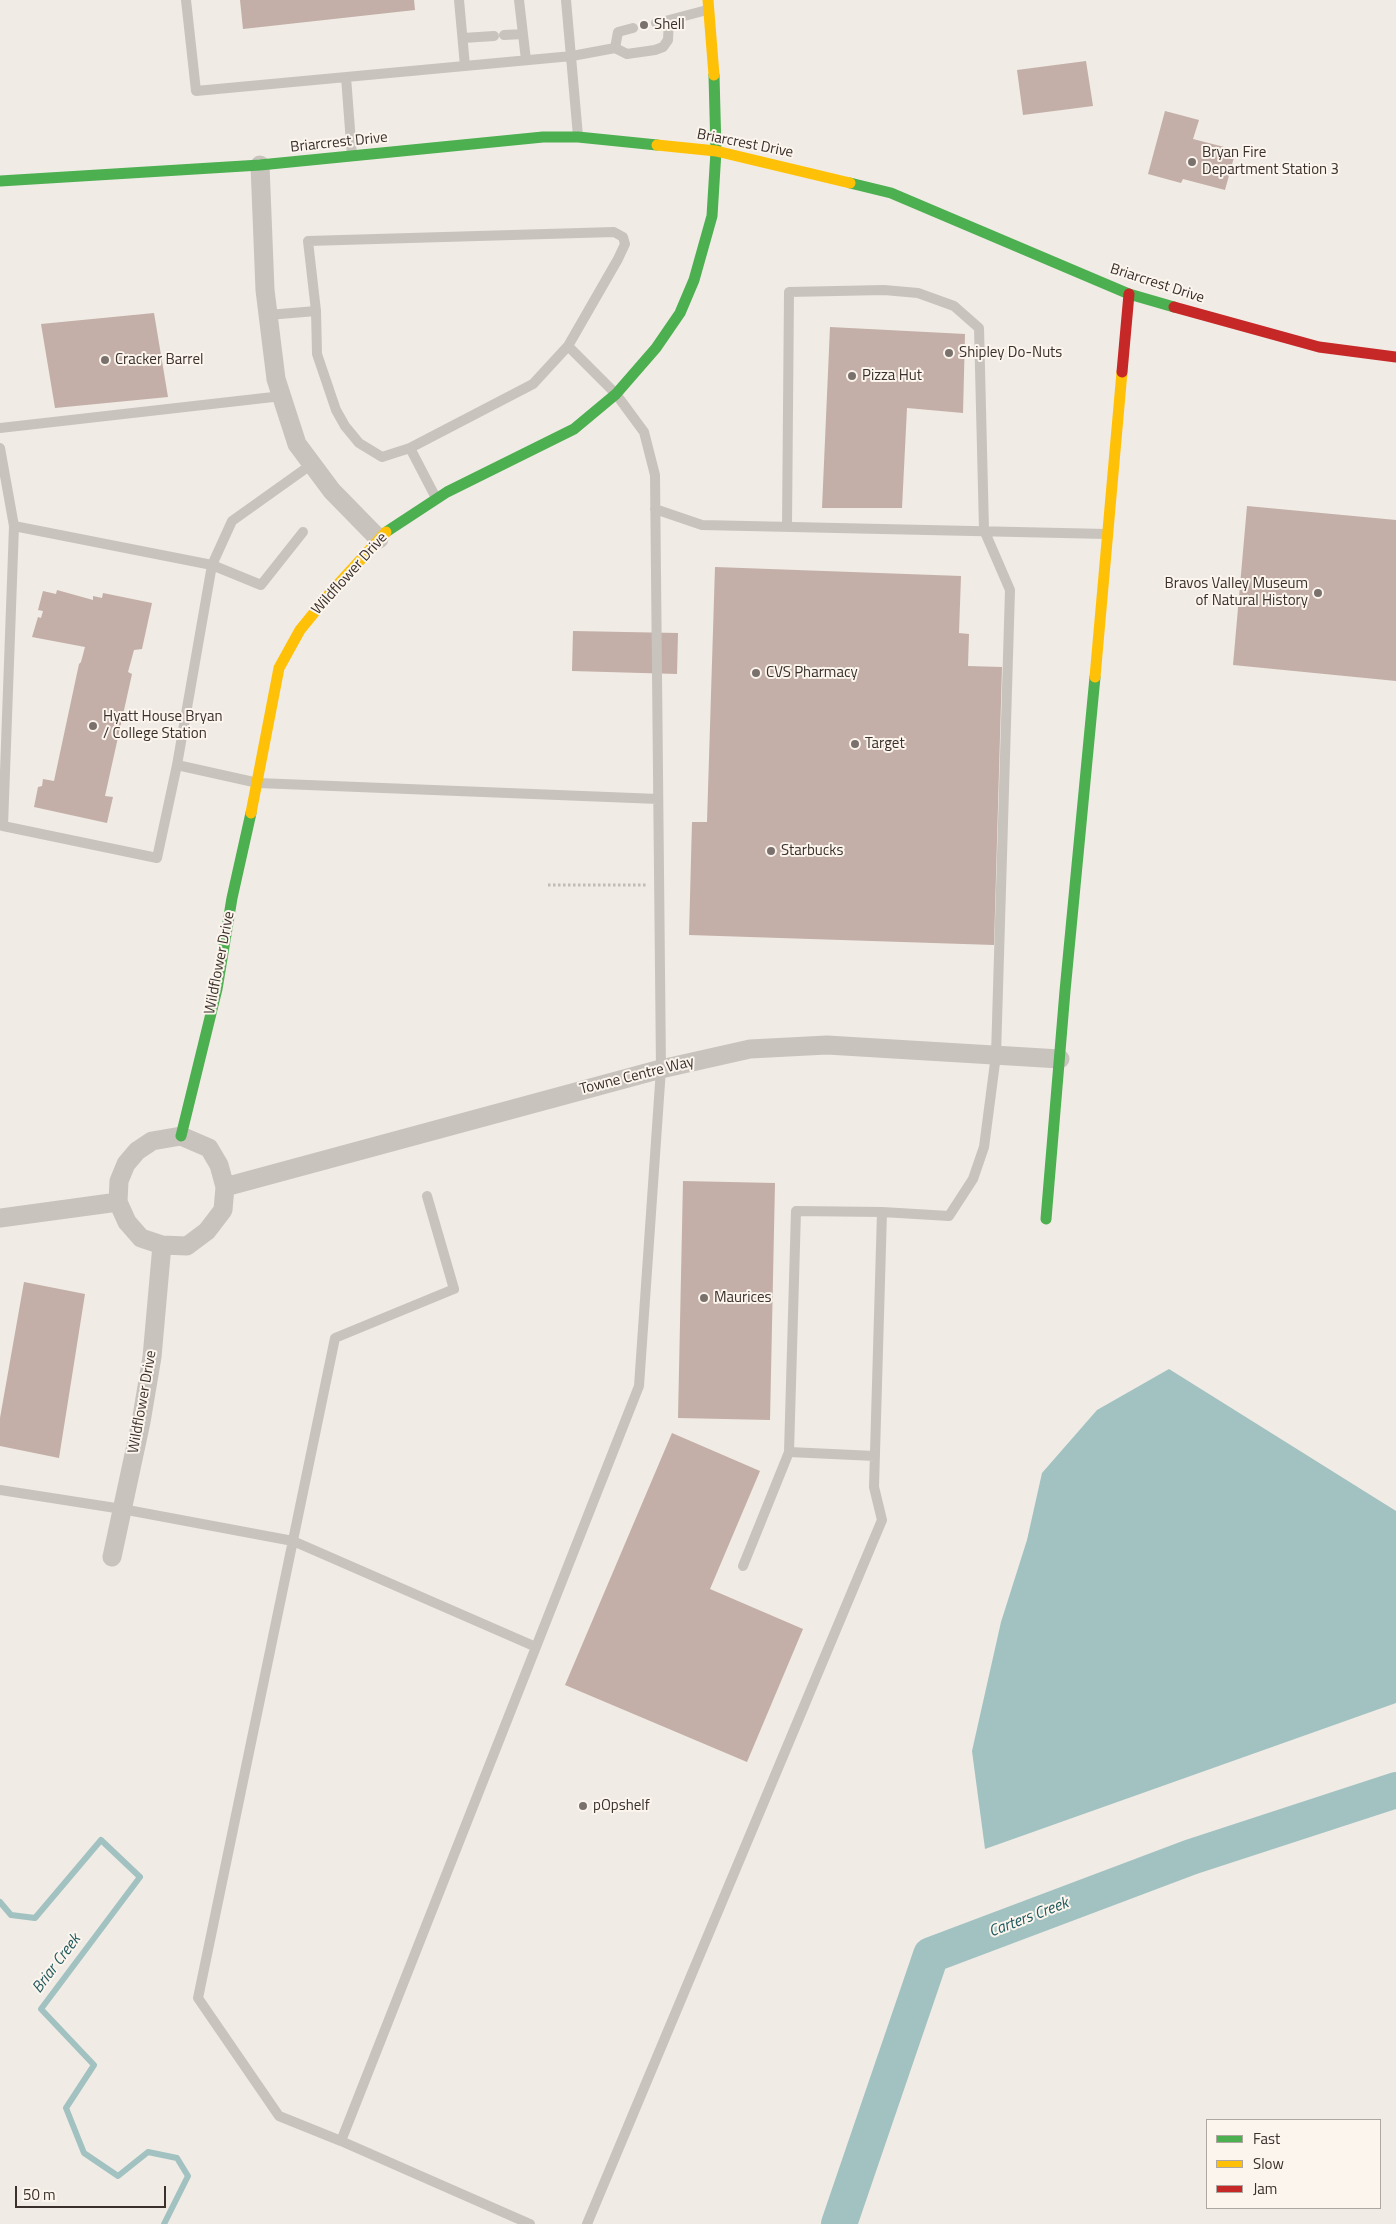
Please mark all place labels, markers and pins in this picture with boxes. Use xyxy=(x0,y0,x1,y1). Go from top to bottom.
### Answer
place label: Shell xyxy=(654,16,685,34)
marker: Shell xyxy=(638,19,650,31)
place label: Bryan Fire Department Station 3 xyxy=(1202,144,1339,179)
marker: Bryan Fire Department Station 3 xyxy=(1186,156,1198,168)
place label: Shipley Do-Nuts xyxy=(959,344,1062,362)
marker: Shipley Do-Nuts xyxy=(943,347,955,359)
place label: Cracker Barrel xyxy=(115,351,203,369)
marker: Cracker Barrel xyxy=(99,354,111,366)
place label: Pizza Hut xyxy=(862,367,922,385)
marker: Pizza Hut xyxy=(846,370,858,382)
place label: Bravos Valley Museum of Natural History xyxy=(1164,575,1308,610)
marker: Bravos Valley Museum of Natural History xyxy=(1312,587,1324,599)
place label: CVS Pharmacy xyxy=(766,664,858,682)
marker: CVS Pharmacy xyxy=(750,667,762,679)
place label: Hyatt House Bryan / College Station xyxy=(103,708,222,743)
marker: Hyatt House Bryan / College Station xyxy=(87,720,99,732)
place label: Target xyxy=(865,735,905,753)
marker: Target xyxy=(849,738,861,750)
place label: Starbucks xyxy=(781,842,844,860)
marker: Starbucks xyxy=(765,845,777,857)
place label: Maurices xyxy=(714,1289,772,1307)
marker: Maurices xyxy=(698,1292,710,1304)
place label: pOpshelf xyxy=(593,1797,650,1815)
marker: pOpshelf xyxy=(577,1800,589,1812)

